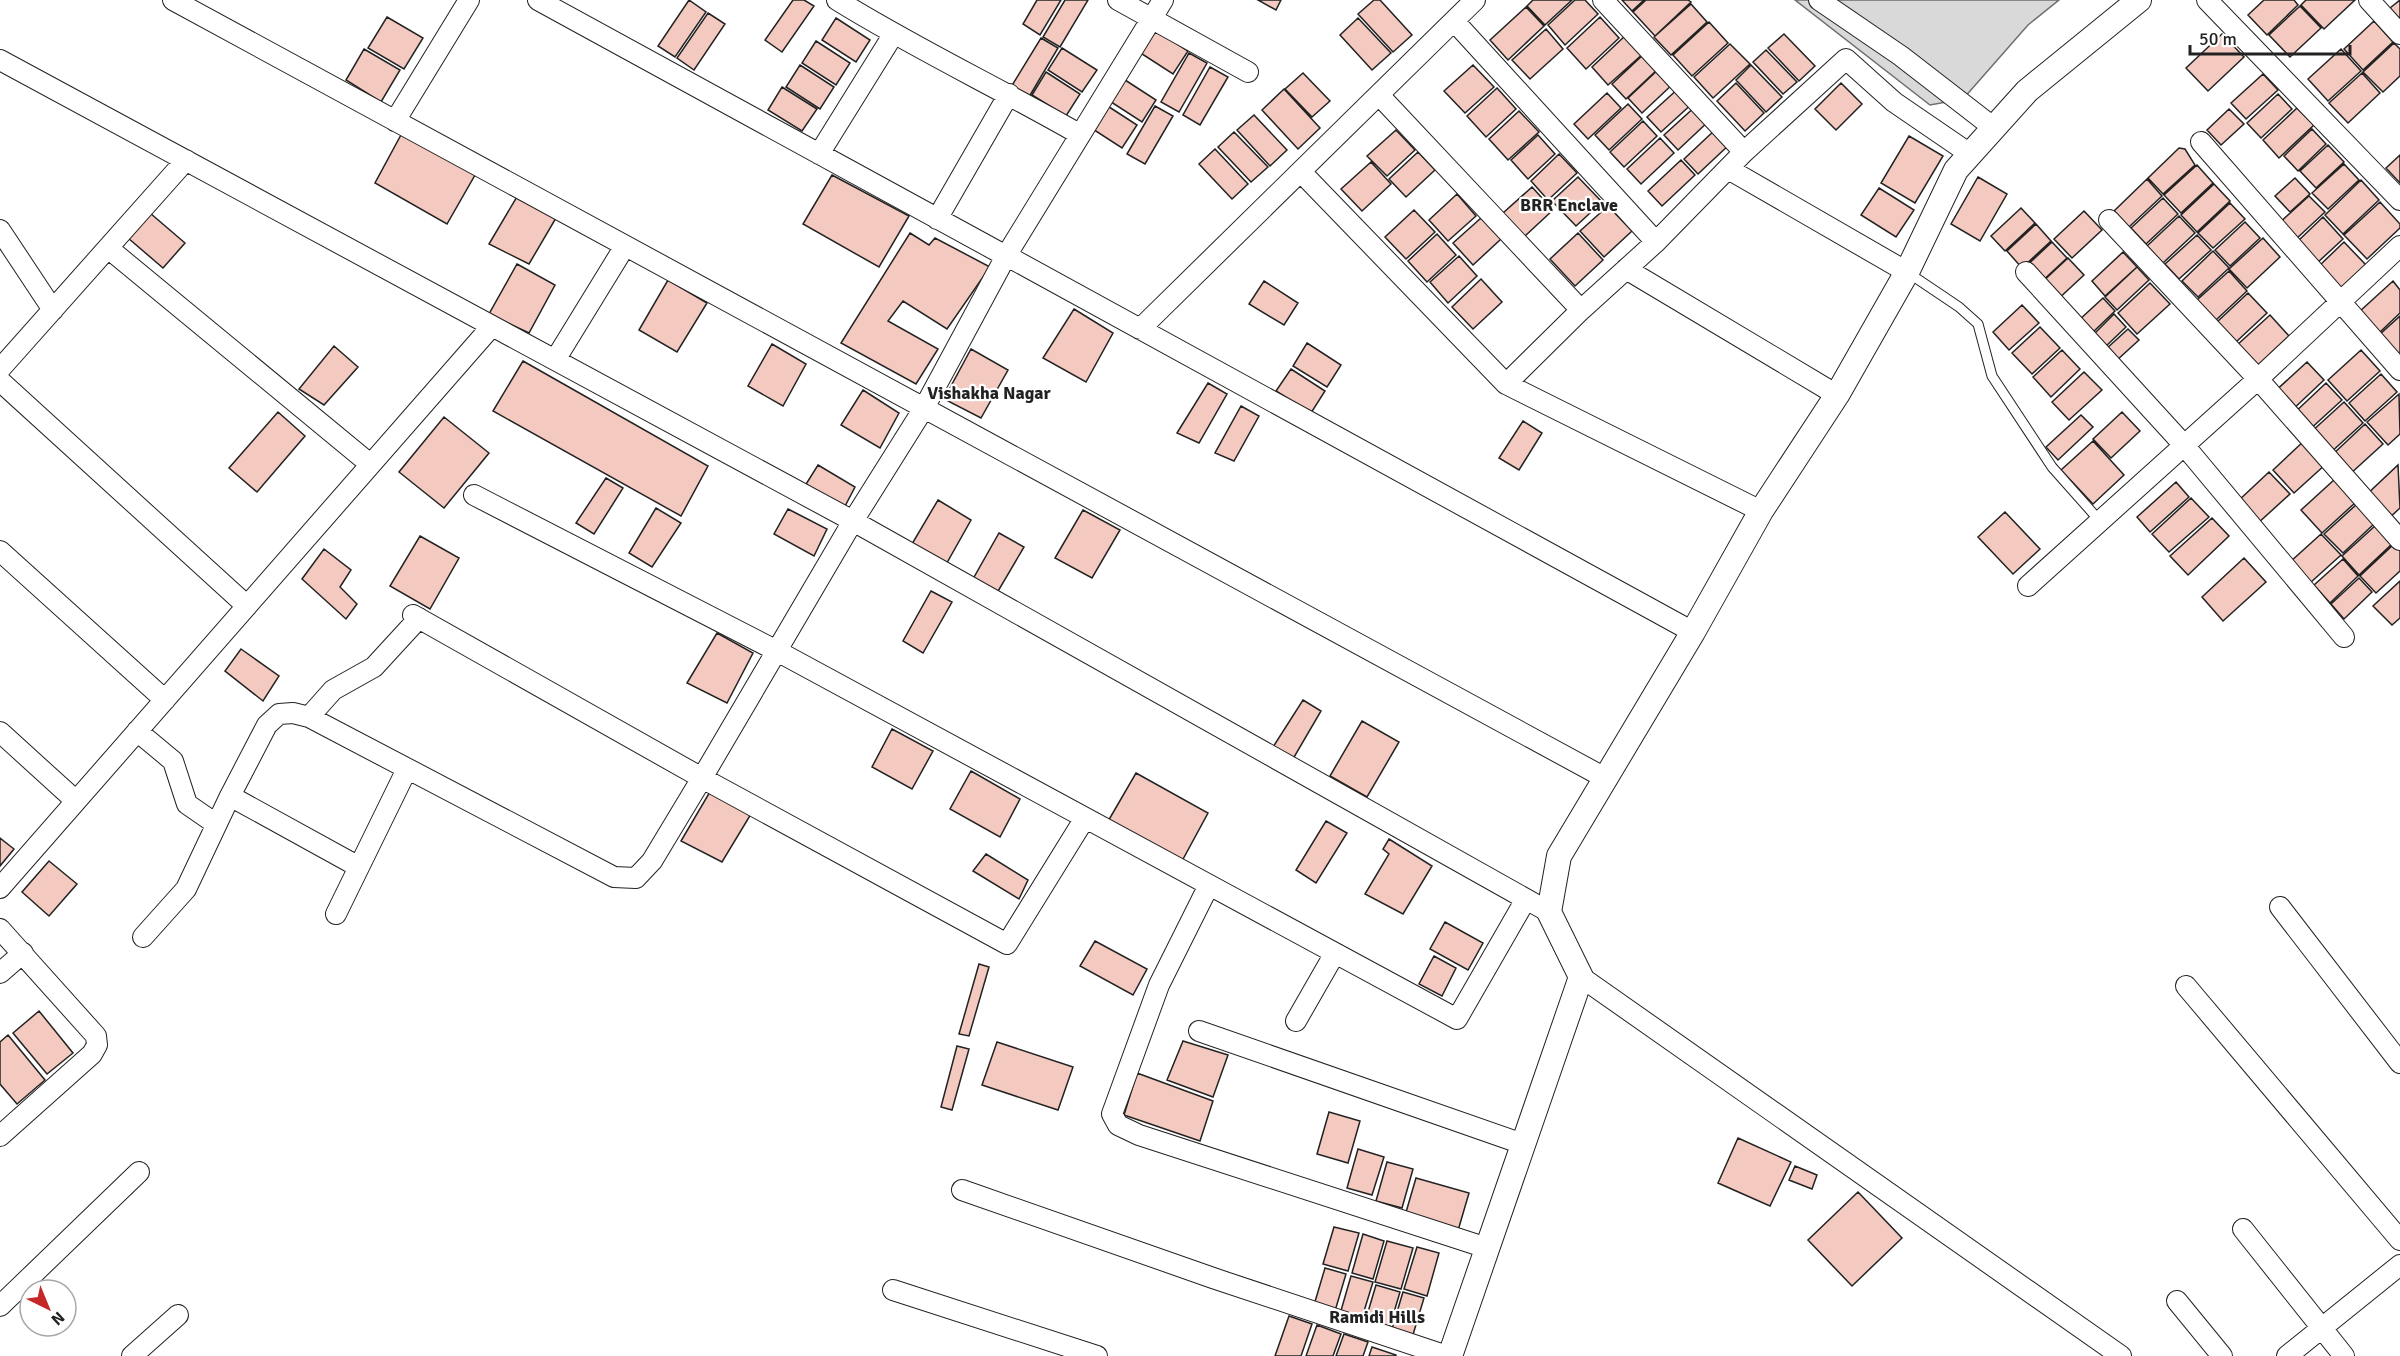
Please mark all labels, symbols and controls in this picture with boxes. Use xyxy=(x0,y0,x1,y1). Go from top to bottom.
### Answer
scale bar xyxy=(2190,18,2350,56)
text: 50 m xyxy=(2199,28,2237,50)
district label: BRR Enclave xyxy=(1520,194,1618,216)
district label: Vishakha Nagar xyxy=(927,382,1052,404)
north arrow xyxy=(18,1278,78,1338)
district label: Ramidi Hills xyxy=(1329,1306,1425,1328)
text: N xyxy=(47,1307,68,1329)

